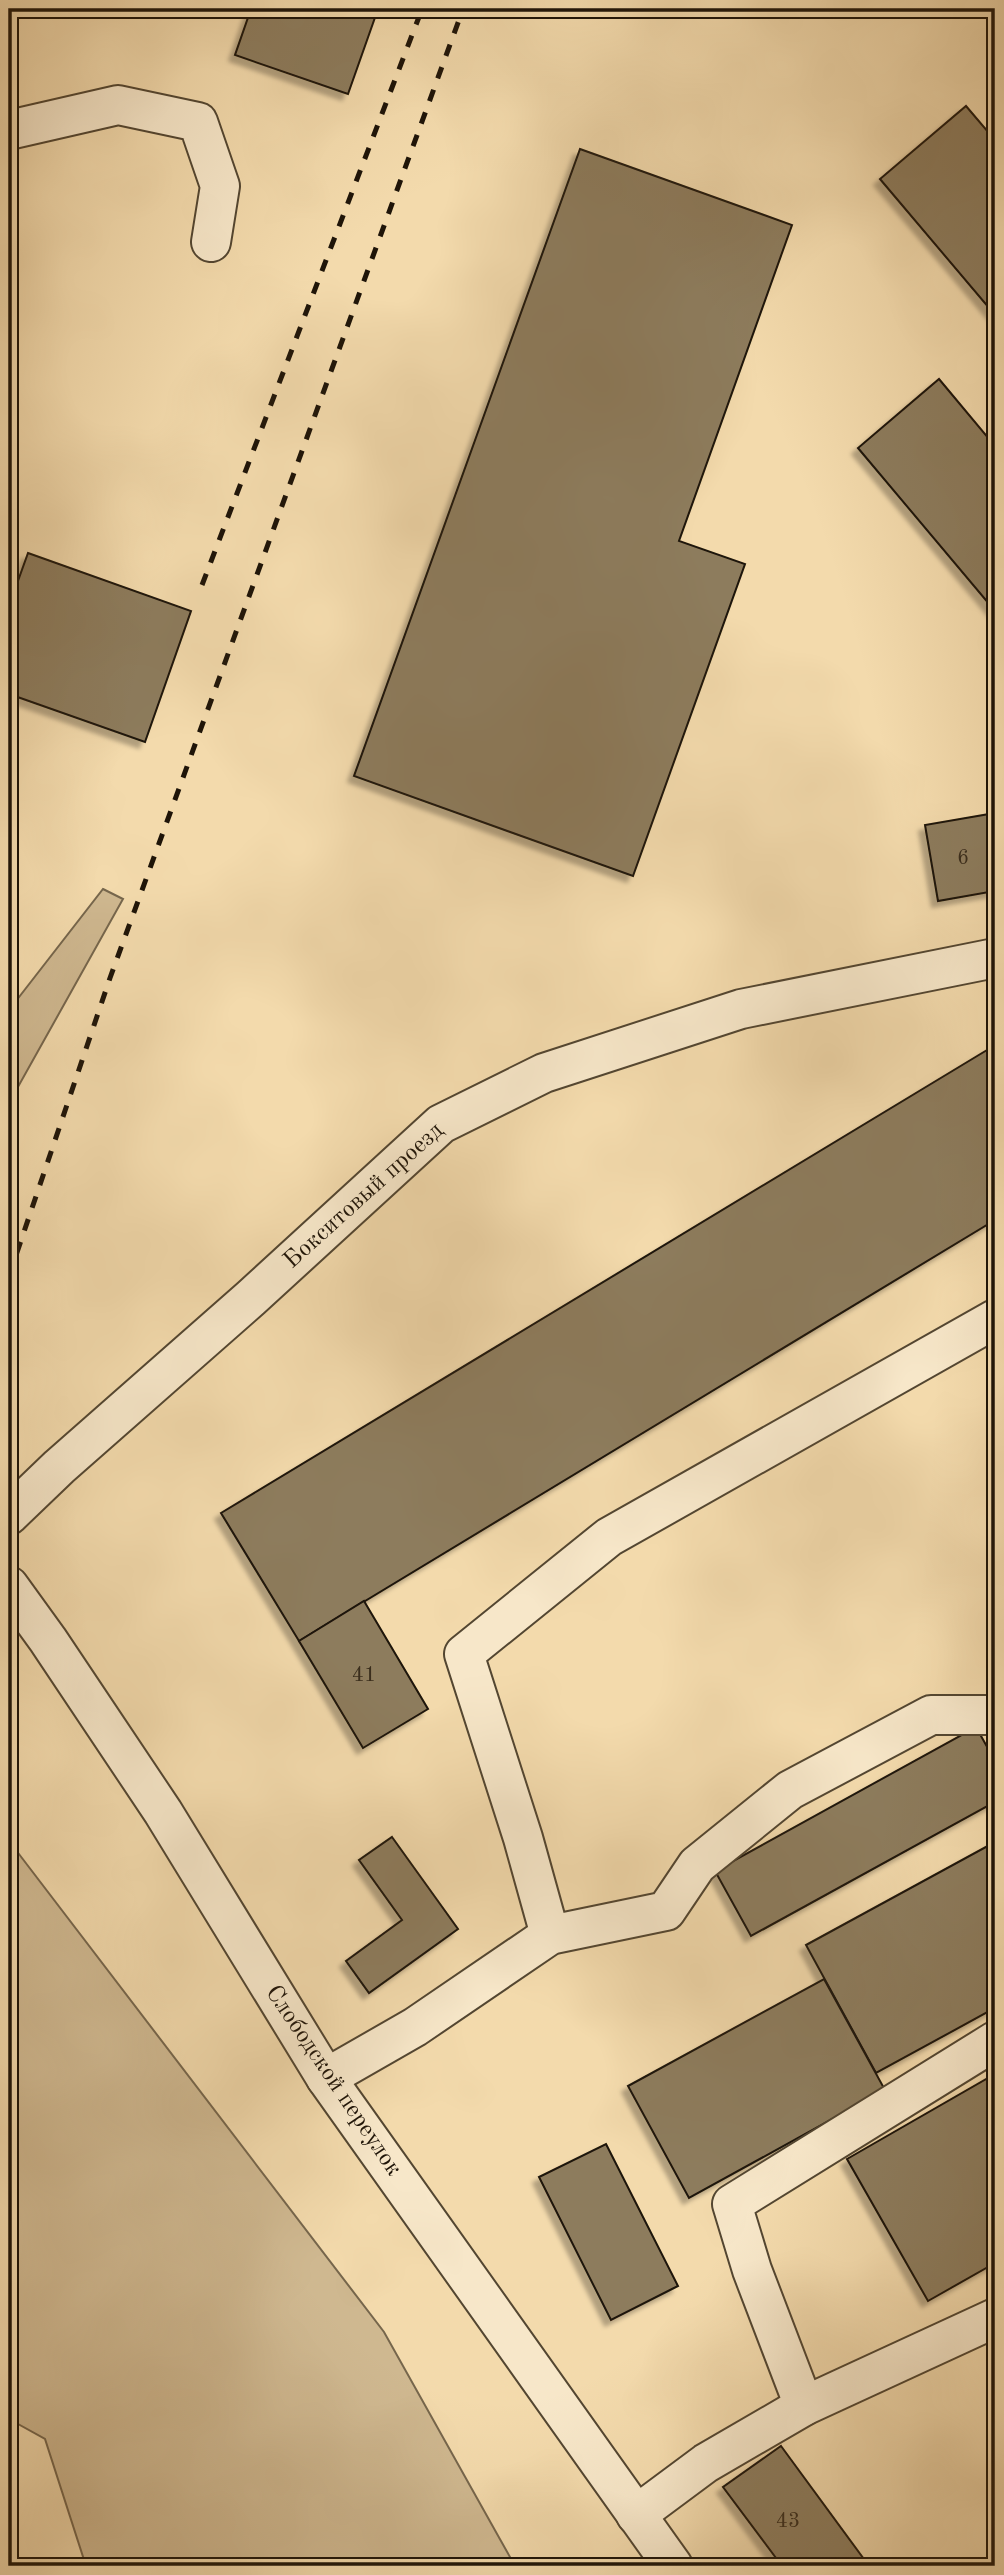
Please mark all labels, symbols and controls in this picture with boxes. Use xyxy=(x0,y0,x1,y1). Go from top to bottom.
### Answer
house number: 6 xyxy=(957,848,969,869)
street label: Бокситовый проезд xyxy=(280,1118,448,1274)
house number: 41 xyxy=(352,1665,376,1686)
street label: Слободской переулок xyxy=(260,1981,406,2181)
house number: 43 xyxy=(776,2511,800,2532)

